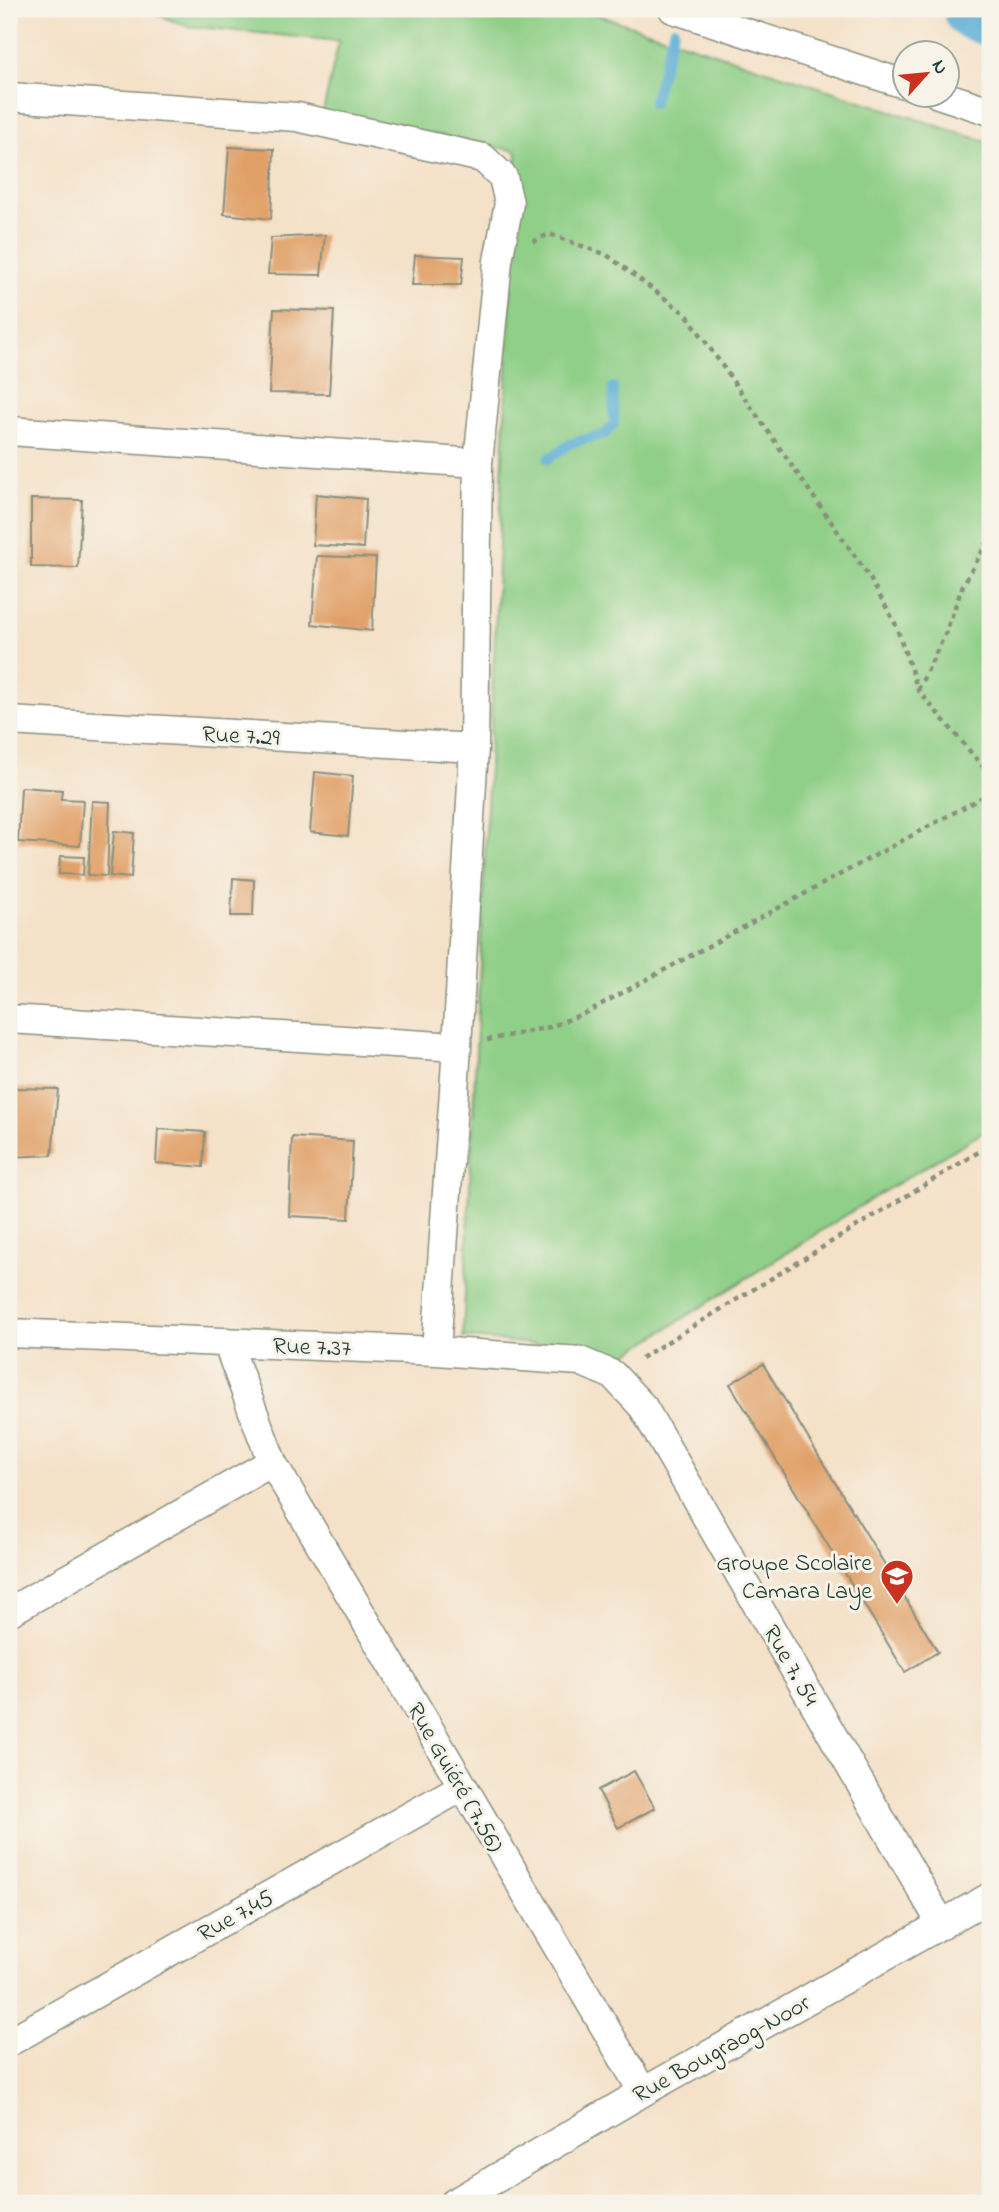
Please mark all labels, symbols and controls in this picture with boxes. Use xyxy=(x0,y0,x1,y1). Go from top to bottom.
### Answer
north arrow xyxy=(890,38,960,108)
text: N xyxy=(924,56,954,79)
street label: Rue 7.29 xyxy=(201,718,281,757)
street label: Rue 7.37 xyxy=(272,1330,352,1367)
place label: Groupe Scolaire Camara Laye xyxy=(716,1547,872,1611)
school or university icon: Groupe Scolaire Camara Laye xyxy=(878,1557,916,1606)
street label: Rue 7. 54 xyxy=(753,1619,827,1713)
street label: Rue Guiéré (7.56) xyxy=(397,1697,511,1860)
street label: Rue 7.45 xyxy=(192,1882,281,1952)
street label: Rue Bougraog-Noor xyxy=(627,1987,818,2114)

